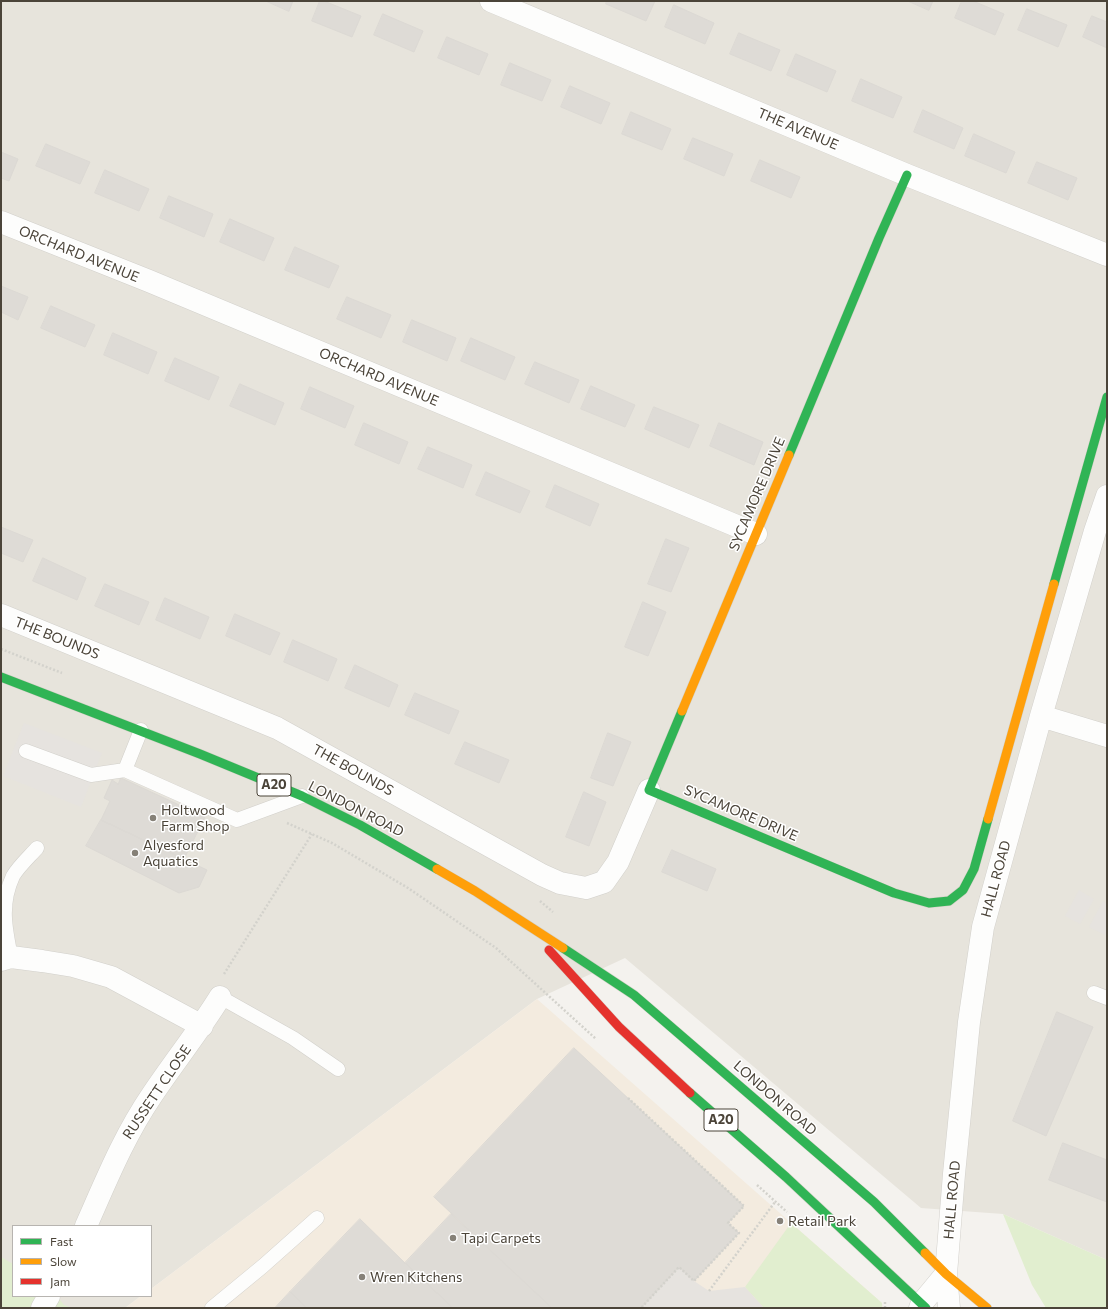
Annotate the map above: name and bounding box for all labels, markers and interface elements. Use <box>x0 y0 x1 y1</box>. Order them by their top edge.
street label: THE AVENUE <box>755 104 841 154</box>
street label: ORCHARD AVENUE <box>16 222 142 286</box>
street label: ORCHARD AVENUE <box>317 344 441 410</box>
street label: SYCAMORE DRIVE <box>725 434 789 554</box>
street label: THE BOUNDS <box>12 613 102 663</box>
street label: THE BOUNDS <box>309 741 397 799</box>
road number: A20 <box>257 774 291 796</box>
street label: LONDON ROAD <box>305 778 407 840</box>
street label: SYCAMORE DRIVE <box>681 781 801 845</box>
place label: Holtwood Farm Shop <box>161 802 229 834</box>
marker: Holtwood Farm Shop <box>148 813 158 823</box>
place label: Alyesford Aquatics <box>143 837 204 870</box>
street label: HALL ROAD <box>978 839 1014 919</box>
marker: Alyesford Aquatics <box>130 848 140 858</box>
street label: RUSSETT CLOSE <box>119 1042 195 1142</box>
street label: LONDON ROAD <box>730 1057 820 1139</box>
road number: A20 <box>704 1109 738 1131</box>
street label: HALL ROAD <box>940 1160 964 1240</box>
place label: Retail Park <box>788 1213 856 1229</box>
marker: Retail Park <box>775 1216 785 1226</box>
legend <box>12 1225 152 1297</box>
place label: Tapi Carpets <box>461 1230 541 1246</box>
marker: Tapi Carpets <box>448 1233 458 1243</box>
text: Fast <box>50 1234 73 1248</box>
text: Slow <box>50 1254 77 1268</box>
place label: Wren Kitchens <box>370 1269 462 1285</box>
marker: Wren Kitchens <box>357 1272 367 1282</box>
text: Jam <box>50 1274 70 1288</box>

